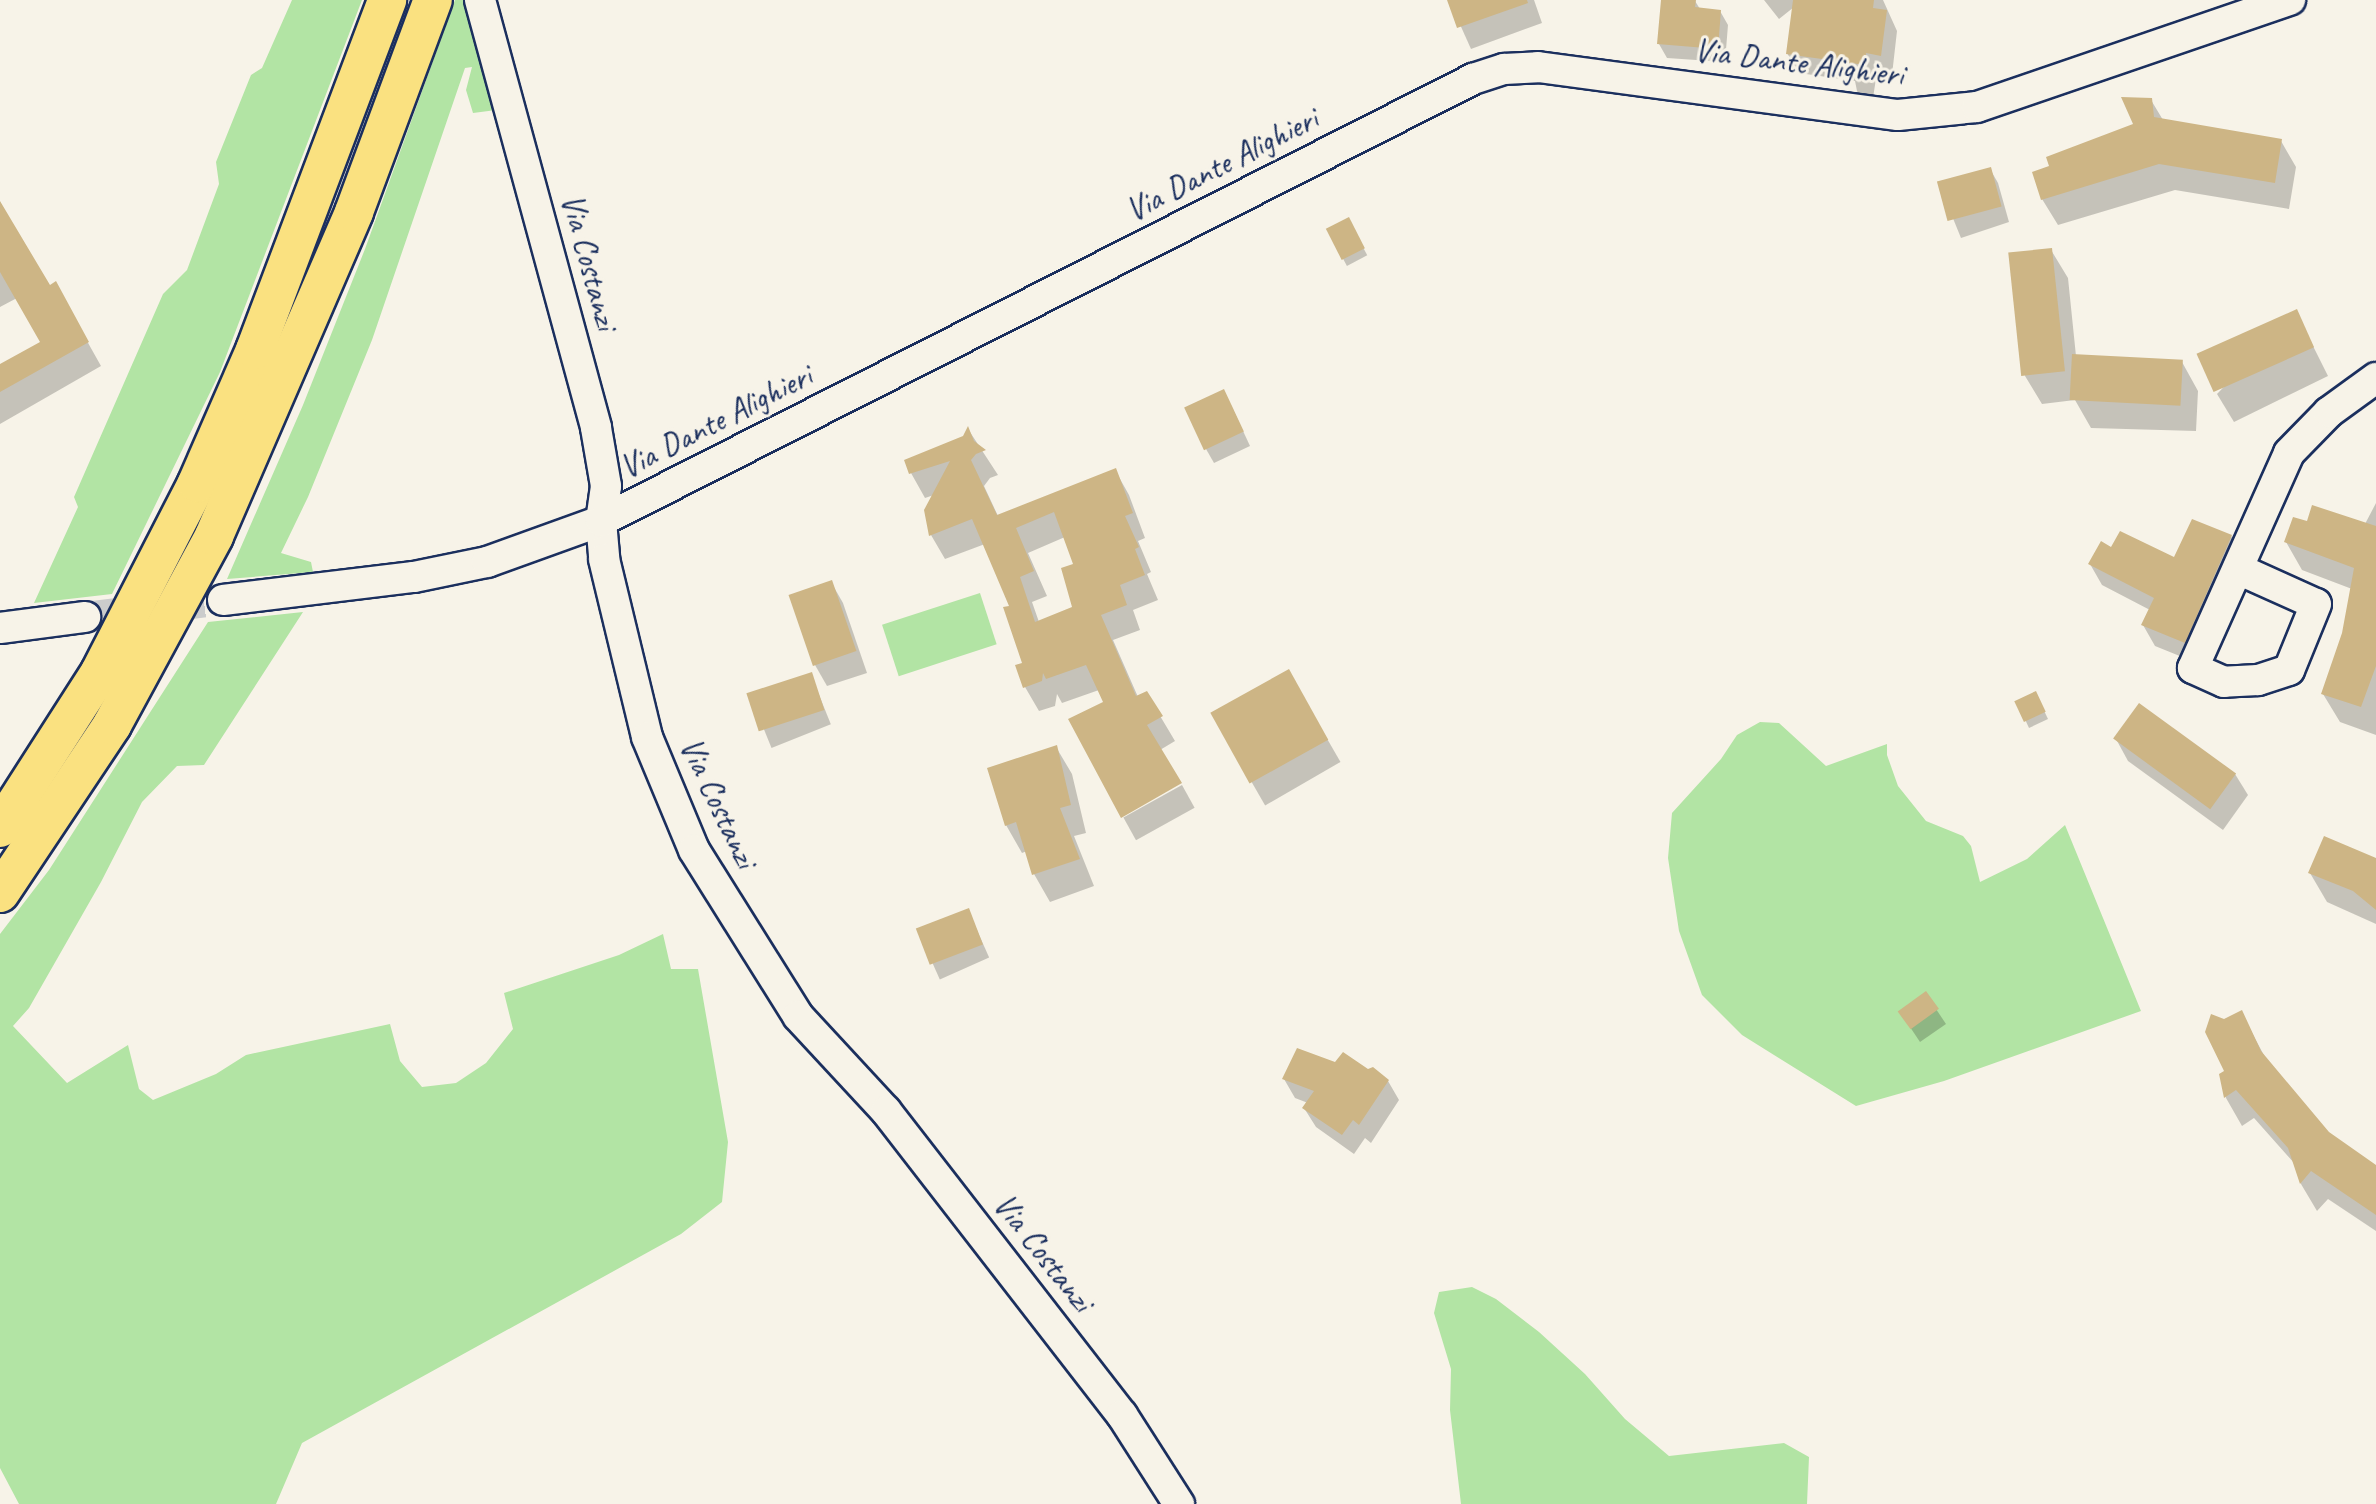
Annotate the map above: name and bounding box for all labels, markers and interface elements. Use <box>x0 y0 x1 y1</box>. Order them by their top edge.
street label: Via Dante Alighieri <box>1692 30 1906 96</box>
street label: Via Dante Alighieri <box>1119 99 1325 231</box>
street label: Via Costanzi <box>552 190 626 334</box>
street label: Via Dante Alighieri <box>613 356 819 488</box>
street label: Via Costanzi <box>671 732 765 874</box>
street label: Via Costanzi <box>985 1187 1101 1319</box>

